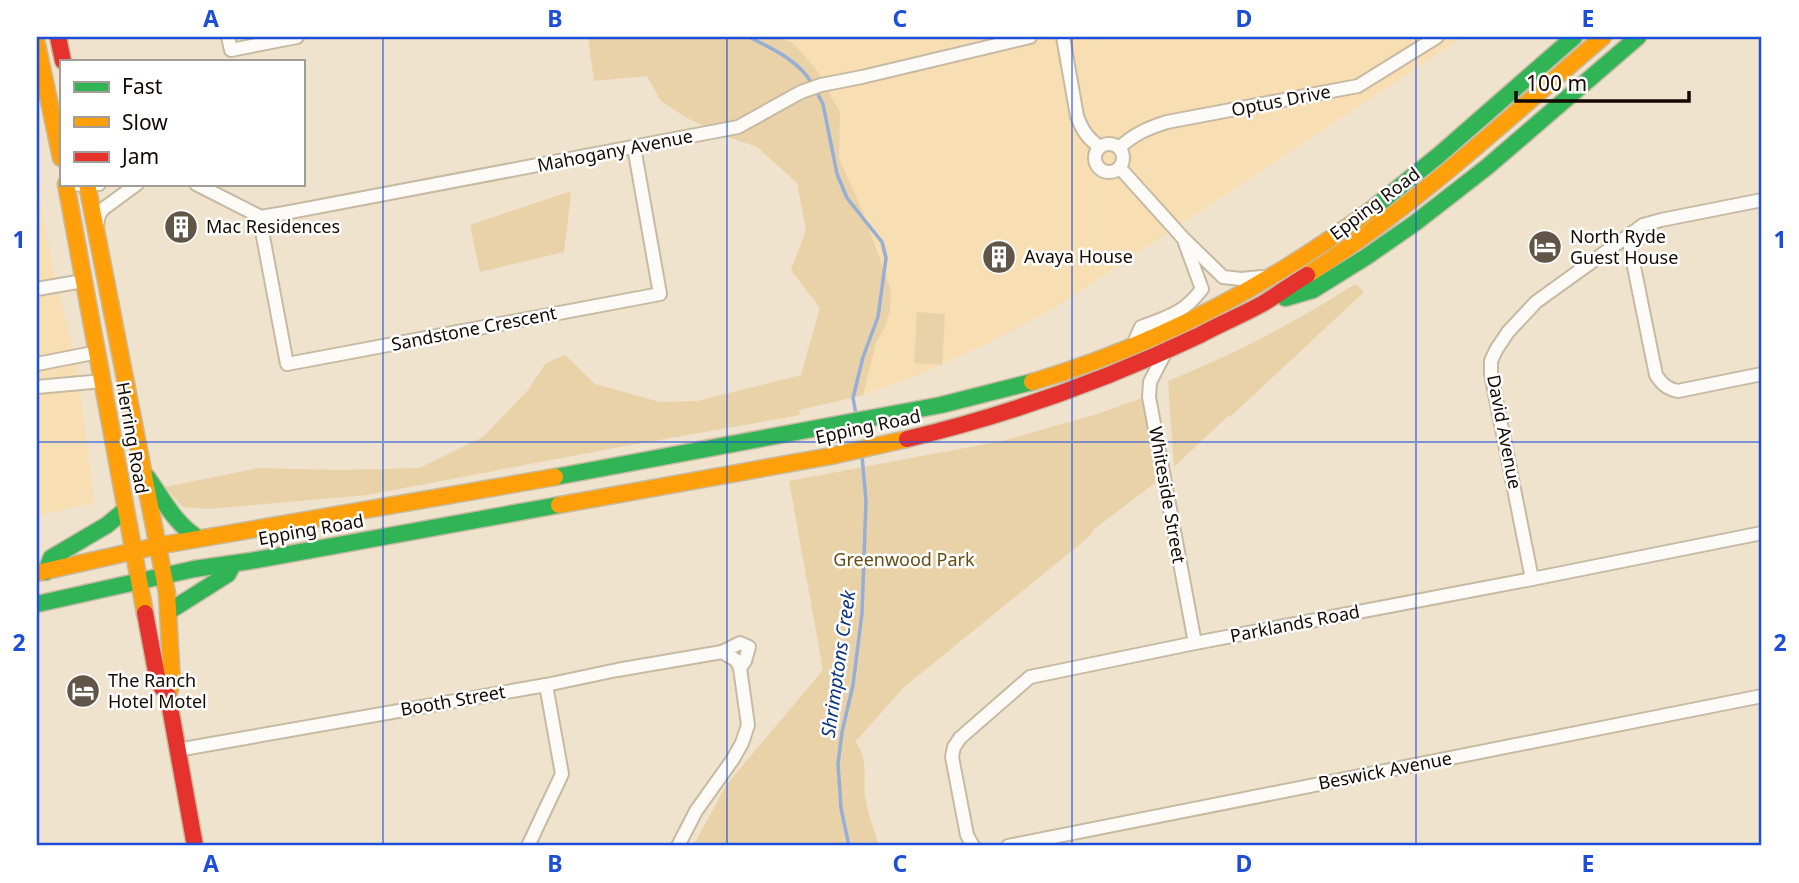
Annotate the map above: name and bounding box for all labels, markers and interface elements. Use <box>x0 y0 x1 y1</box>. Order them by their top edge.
text: A <box>203 2 219 34</box>
text: B <box>547 2 563 34</box>
text: C <box>893 2 908 34</box>
text: D <box>1236 2 1252 34</box>
text: E <box>1582 2 1594 34</box>
legend <box>60 60 304 186</box>
scale bar <box>1516 60 1689 104</box>
text: 100 m <box>1526 69 1587 97</box>
text: Fast <box>122 72 163 100</box>
street label: Optus Drive <box>1229 79 1332 121</box>
text: Slow <box>122 108 168 136</box>
street label: Mahogany Avenue <box>535 123 695 177</box>
text: Jam <box>120 142 159 170</box>
street label: Epping Road <box>1324 161 1424 245</box>
building icon: Mac Residences <box>162 208 200 246</box>
place label: Mac Residences <box>206 214 340 238</box>
text: 1 <box>12 223 26 255</box>
text: 1 <box>1773 223 1787 255</box>
place label: North Ryde Guest House <box>1570 224 1678 269</box>
hotel icon: North Ryde Guest House <box>1526 228 1564 266</box>
building icon: Avaya House <box>980 238 1018 276</box>
place label: Avaya House <box>1024 244 1133 268</box>
street label: Sandstone Crescent <box>389 300 559 356</box>
street label: David Avenue <box>1482 373 1528 491</box>
street label: Herring Road <box>111 380 155 496</box>
street label: Epping Road <box>813 403 923 449</box>
street label: Whiteside Street <box>1144 424 1192 566</box>
street label: Epping Road <box>256 508 366 550</box>
park label: Greenwood Park <box>833 547 975 571</box>
water label: Shrimptons Creek <box>815 588 861 739</box>
street label: Parklands Road <box>1228 599 1362 647</box>
text: 2 <box>12 626 26 658</box>
text: 2 <box>1773 626 1787 658</box>
place label: The Ranch Hotel Motel <box>108 668 207 713</box>
hotel icon: The Ranch Hotel Motel <box>64 672 102 710</box>
street label: Booth Street <box>399 679 508 721</box>
street label: Beswick Avenue <box>1316 745 1454 795</box>
text: A <box>203 847 219 879</box>
text: B <box>547 847 563 879</box>
text: C <box>893 847 908 879</box>
text: D <box>1236 847 1252 879</box>
text: E <box>1582 847 1594 879</box>

